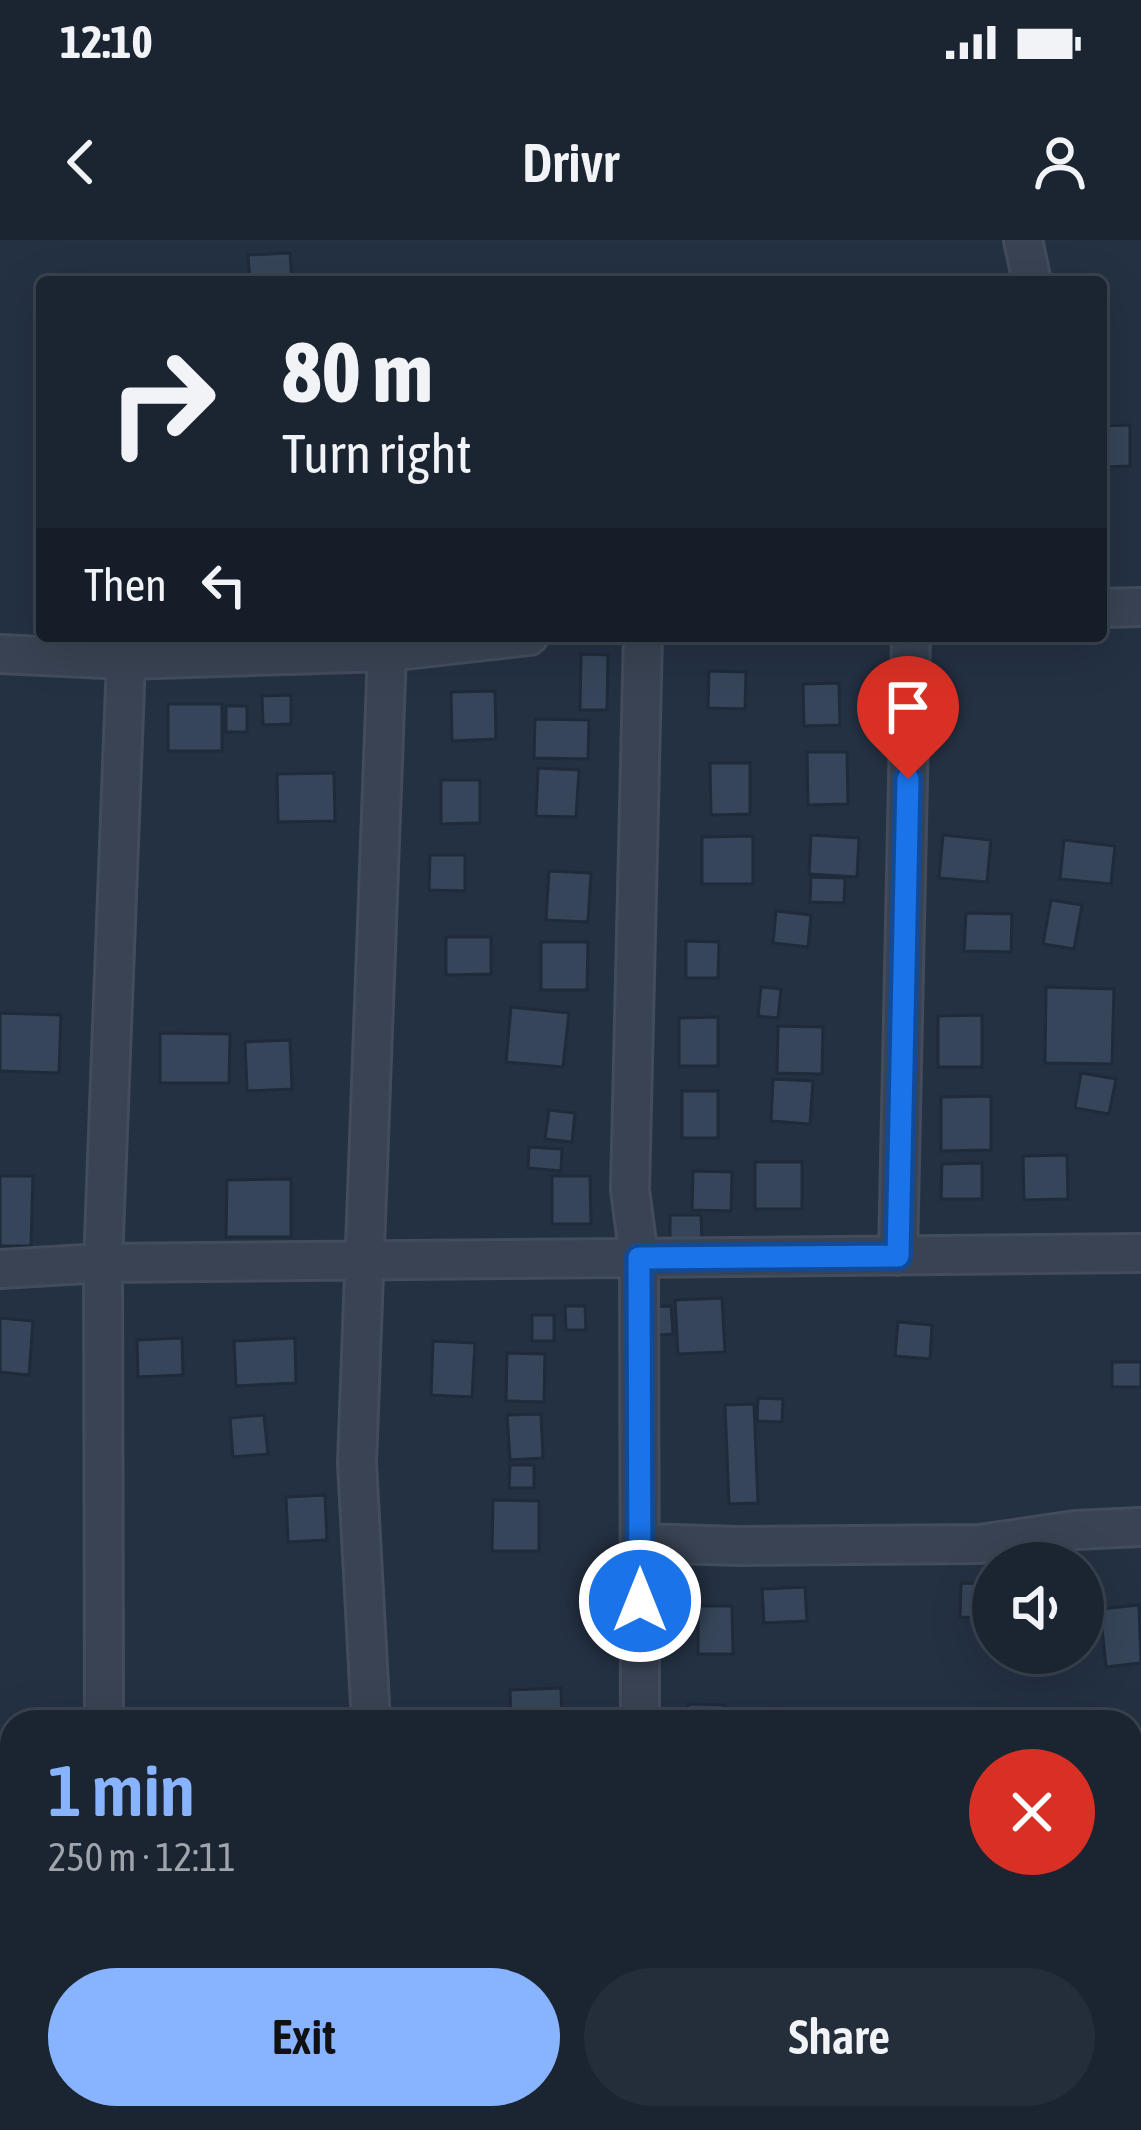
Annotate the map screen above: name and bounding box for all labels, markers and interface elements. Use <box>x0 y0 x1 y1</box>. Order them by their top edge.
text: 12:10 <box>60 16 153 68</box>
icon: back <box>48 129 114 195</box>
icon: person <box>1027 129 1093 195</box>
text: Drivr <box>522 132 619 193</box>
icon: right <box>84 324 240 480</box>
text: 80 m <box>282 324 433 420</box>
text: Turn right <box>282 423 472 484</box>
icon: left <box>191 552 257 618</box>
text: Then <box>84 559 167 611</box>
pin <box>857 656 959 779</box>
icon: arrive <box>875 674 941 740</box>
position arrow <box>577 1538 703 1664</box>
map controls <box>972 1542 1104 1674</box>
button: sound <box>972 1542 1104 1674</box>
text: 1 min <box>48 1749 195 1831</box>
button: close <box>969 1749 1095 1875</box>
text: 250 m · 12:11 <box>48 1835 236 1879</box>
button: Exit <box>48 1968 560 2106</box>
button: Share <box>584 1968 1095 2106</box>

